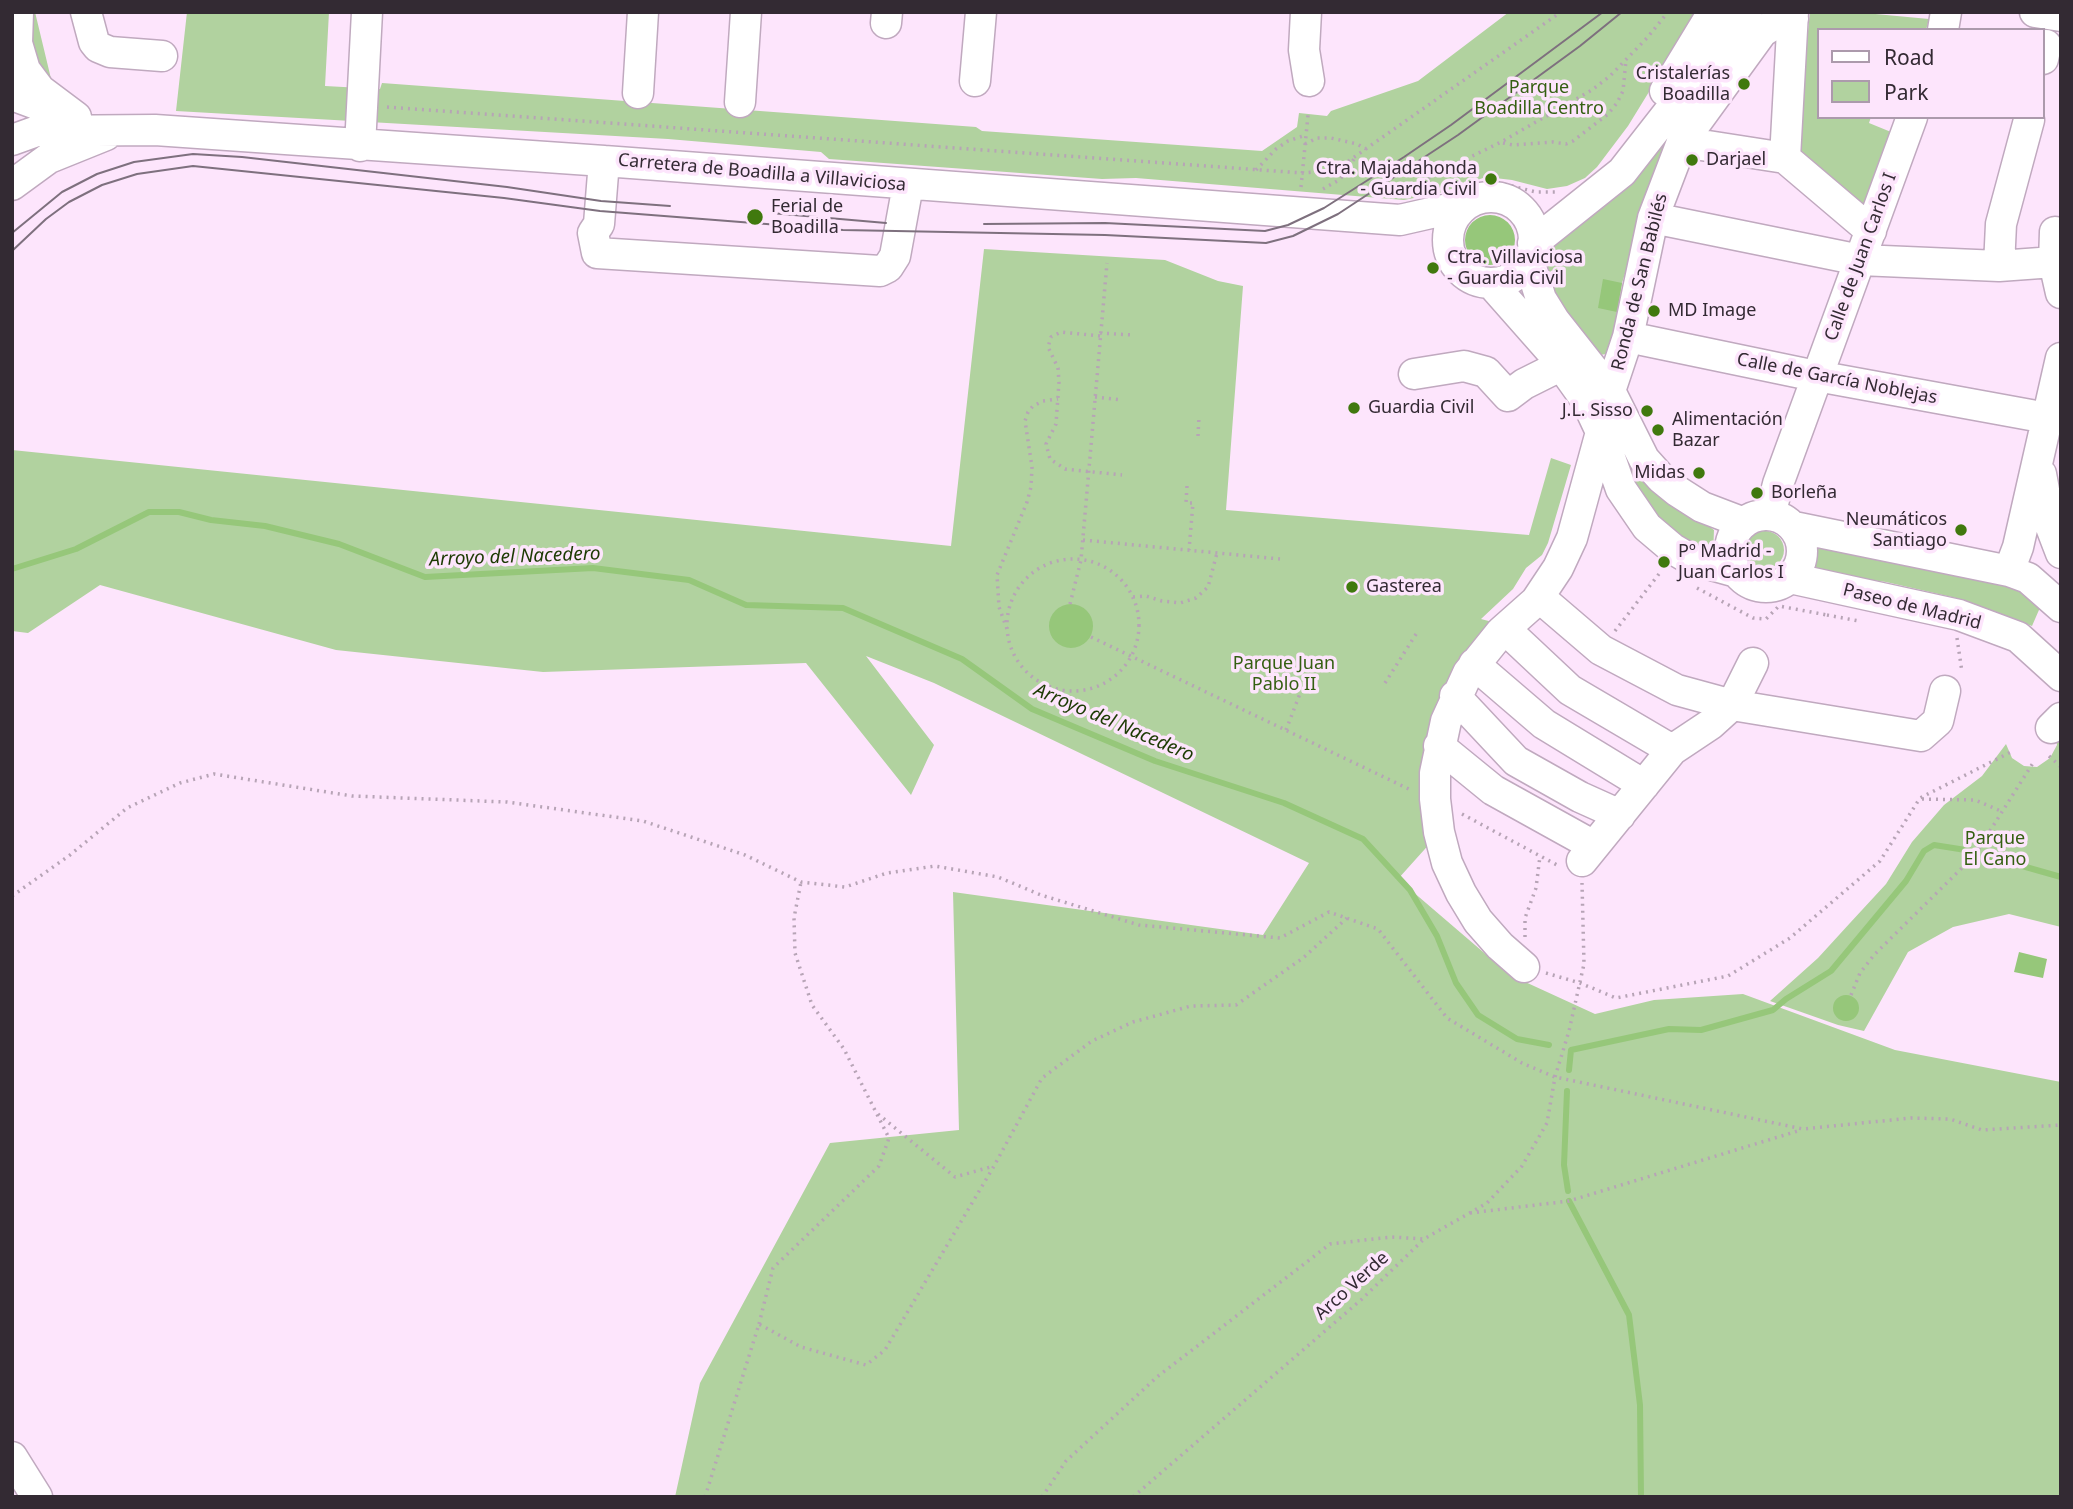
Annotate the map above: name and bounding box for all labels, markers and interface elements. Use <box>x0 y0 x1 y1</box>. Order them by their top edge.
legend <box>1818 28 2045 119</box>
text: Road <box>1884 43 1934 71</box>
place label: Cristalerías Boadilla <box>1636 63 1730 106</box>
marker: Cristalerías Boadilla <box>1736 76 1752 92</box>
park label: Parque Boadilla Centro <box>1474 77 1604 119</box>
text: Park <box>1884 78 1928 106</box>
place label: Darjael <box>1706 149 1766 171</box>
street label: Carretera de Boadilla a Villaviciosa <box>617 150 907 196</box>
marker: Darjael <box>1684 152 1700 168</box>
place label: Ctra. Majadahonda - Guardia Civil <box>1316 158 1477 200</box>
street label: Calle de Juan Carlos I <box>1821 170 1901 344</box>
marker: Ctra. Majadahonda - Guardia Civil <box>1483 171 1499 187</box>
street label: Ronda de San Babilés <box>1608 191 1672 373</box>
place label: Ferial de Boadilla <box>771 196 843 238</box>
marker: Ferial de Boadilla <box>745 207 765 227</box>
place label: Ctra. Villaviciosa - Guardia Civil <box>1447 247 1583 290</box>
marker: Ctra. Villaviciosa - Guardia Civil <box>1425 260 1441 276</box>
place label: MD Image <box>1668 300 1756 322</box>
marker: MD Image <box>1646 303 1662 319</box>
street label: Calle de García Noblejas <box>1735 349 1939 409</box>
place label: Guardia Civil <box>1368 397 1474 419</box>
marker: Guardia Civil <box>1346 400 1362 416</box>
place label: J.L. Sisso <box>1562 400 1633 422</box>
marker: J.L. Sisso <box>1639 403 1655 419</box>
place label: Alimentación Bazar <box>1672 409 1783 452</box>
marker: Alimentación Bazar <box>1650 422 1666 438</box>
place label: Midas <box>1634 462 1685 484</box>
marker: Midas <box>1691 465 1707 481</box>
place label: Borleña <box>1771 482 1837 504</box>
marker: Borleña <box>1749 485 1765 501</box>
place label: Neumáticos Santiago <box>1846 509 1947 552</box>
marker: Neumáticos Santiago <box>1953 522 1969 538</box>
place label: Pº Madrid - Juan Carlos I <box>1678 541 1784 584</box>
water label: Arroyo del Nacedero <box>429 543 601 571</box>
marker: Pº Madrid - Juan Carlos I <box>1656 554 1672 570</box>
place label: Gasterea <box>1366 576 1442 598</box>
marker: Gasterea <box>1344 579 1360 595</box>
street label: Paseo de Madrid <box>1841 579 1983 635</box>
park label: Parque Juan Pablo II <box>1233 653 1335 696</box>
water label: Arroyo del Nacedero <box>1031 679 1197 767</box>
park label: Parque El Cano <box>1964 828 2026 870</box>
street label: Arco Verde <box>1311 1247 1393 1325</box>

